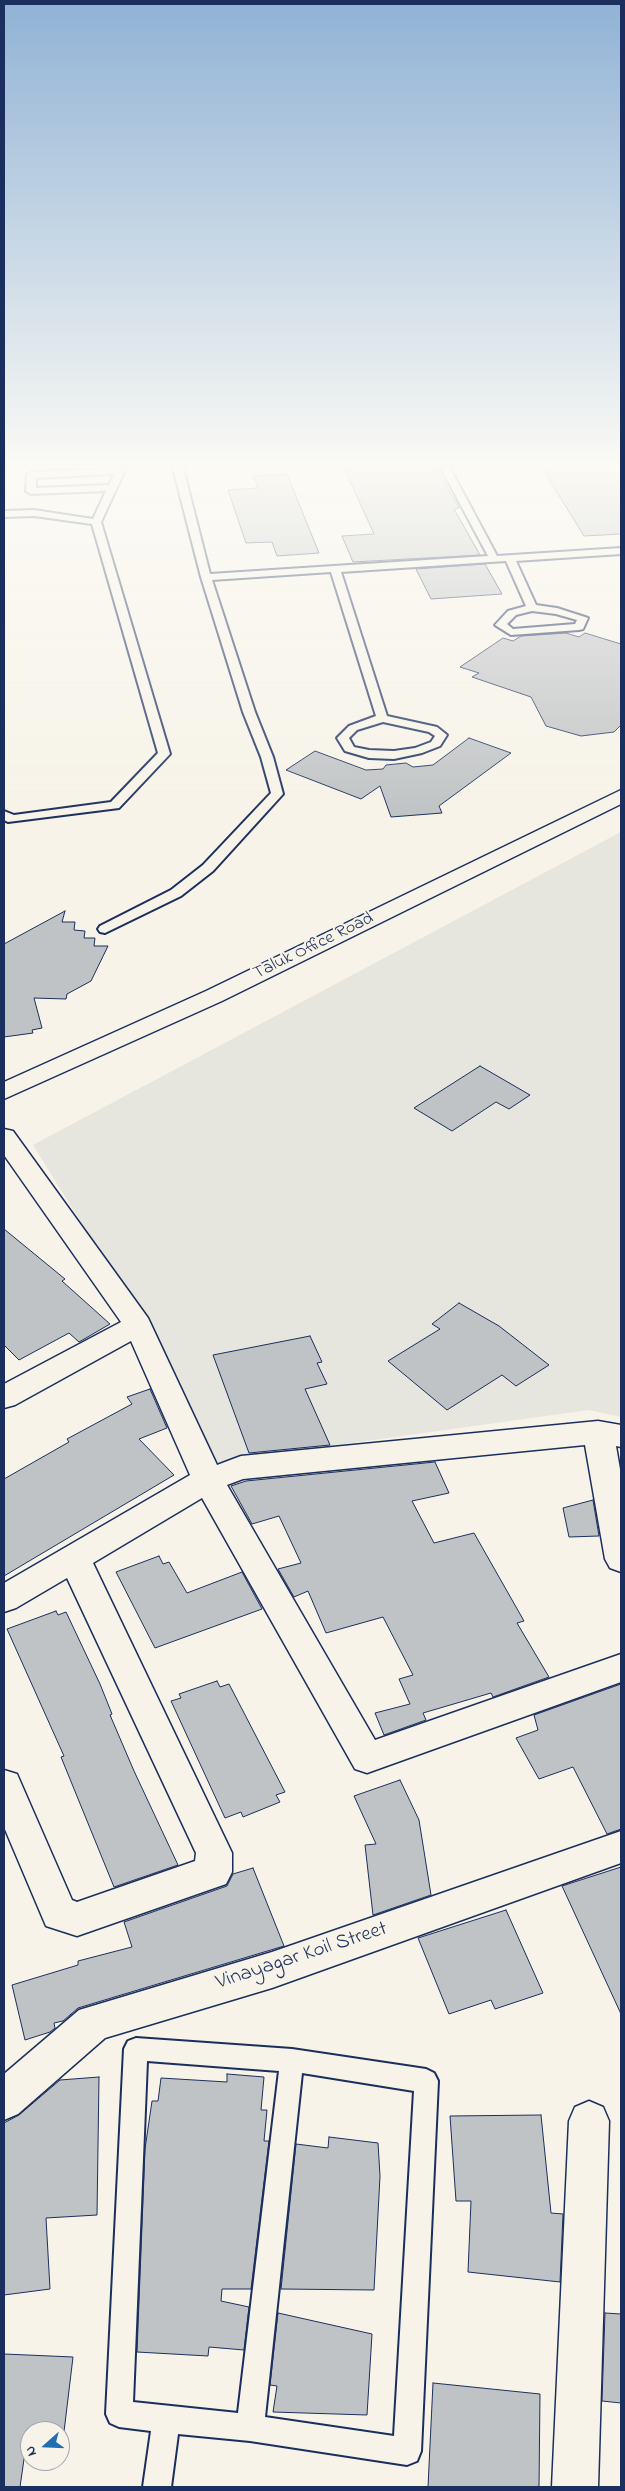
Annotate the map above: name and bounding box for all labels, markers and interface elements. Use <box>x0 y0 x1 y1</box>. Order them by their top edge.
street label: Taluk Office Road <box>250 909 378 985</box>
street label: Vinayagar Koil Street <box>213 1917 391 1997</box>
north arrow <box>20 2421 70 2471</box>
text: N <box>20 2443 43 2459</box>

